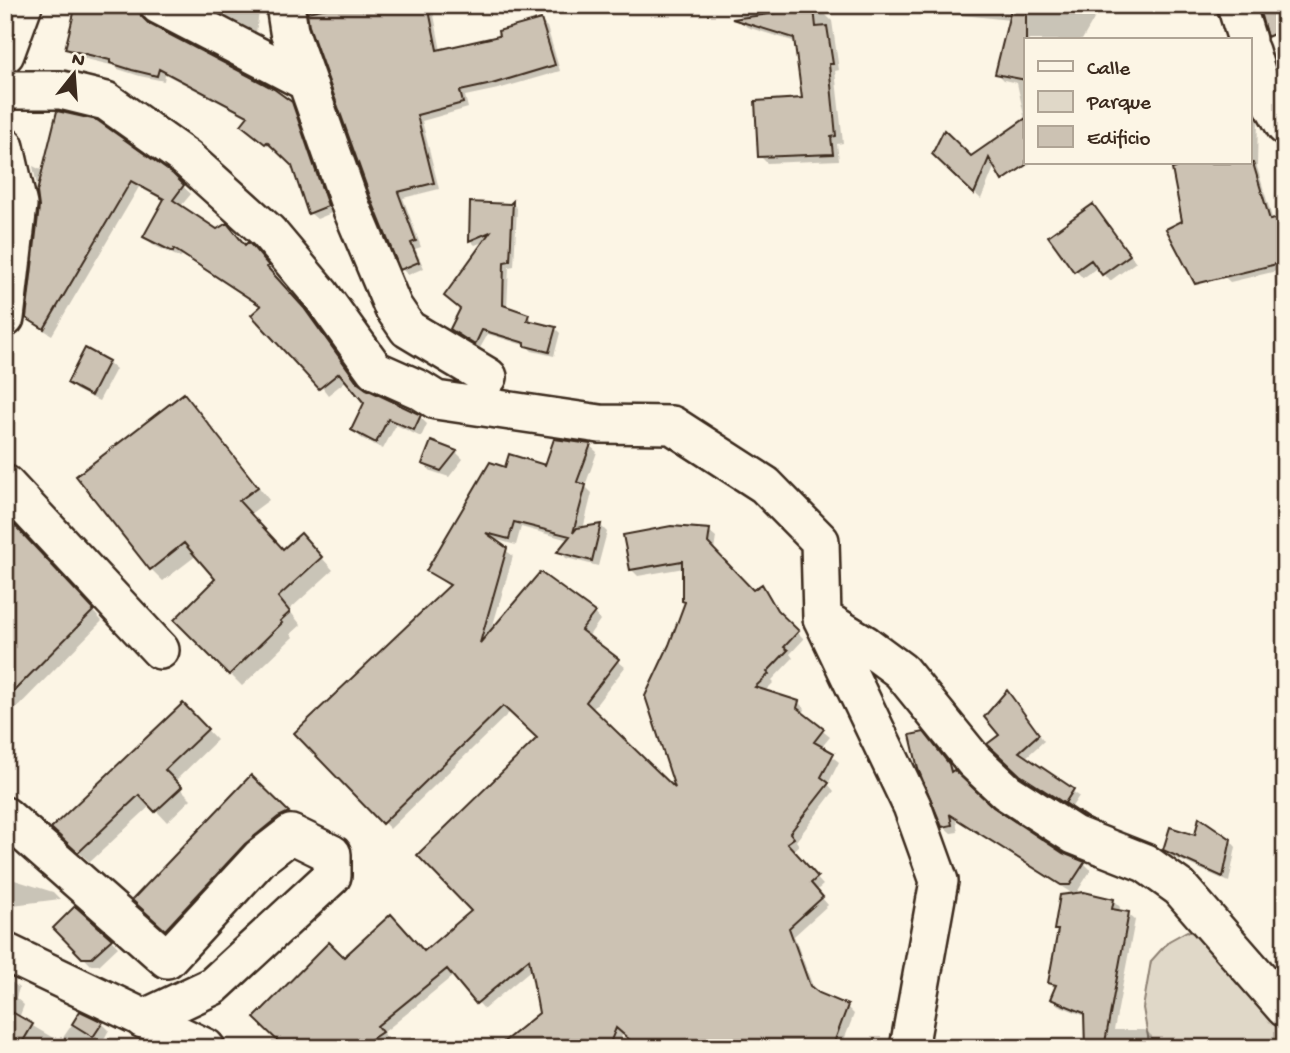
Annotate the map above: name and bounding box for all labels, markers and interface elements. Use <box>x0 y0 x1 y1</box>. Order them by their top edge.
north arrow <box>38 38 108 108</box>
legend <box>1024 38 1252 164</box>
text: N <box>69 48 87 74</box>
text: Calle <box>1087 58 1131 83</box>
text: Parque <box>1086 92 1152 117</box>
text: Edificio <box>1087 128 1151 153</box>

